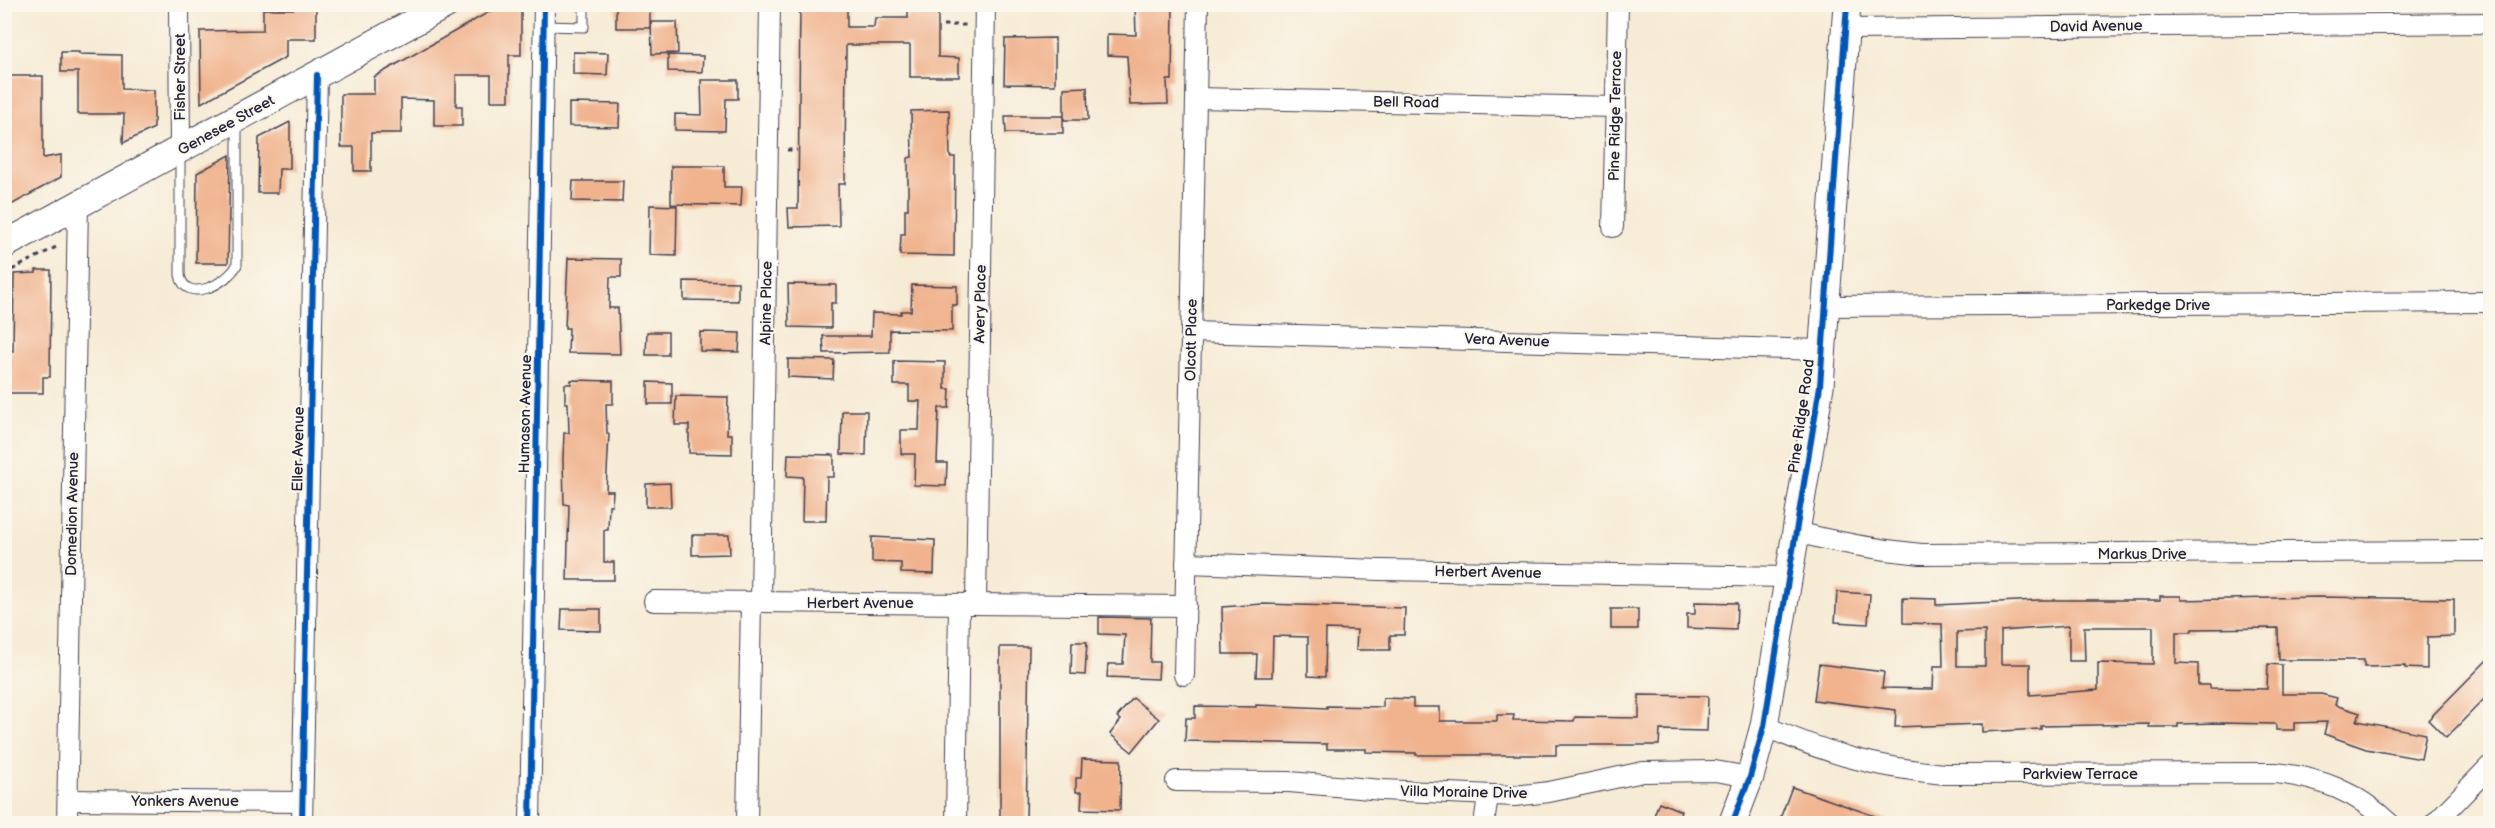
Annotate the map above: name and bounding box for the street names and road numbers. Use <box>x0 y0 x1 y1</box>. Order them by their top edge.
street label: David Avenue <box>2049 16 2143 37</box>
street label: Fisher Street <box>171 33 190 121</box>
street label: Pine Ridge Terrace <box>1605 50 1626 181</box>
street label: Genesee Street <box>175 91 278 160</box>
street label: Bell Road <box>1373 92 1439 113</box>
street label: Alpine Place <box>756 261 777 345</box>
street label: Avery Place <box>970 264 991 344</box>
street label: Parkedge Drive <box>2106 296 2210 315</box>
street label: Olcott Place <box>1181 299 1202 381</box>
street label: Vera Avenue <box>1464 330 1550 351</box>
street label: Humason Avenue <box>515 354 536 474</box>
street label: Pine Ridge Road <box>1784 358 1819 474</box>
street label: Eller Avenue <box>288 406 309 492</box>
street label: Domedion Avenue <box>62 452 83 576</box>
street label: Markus Drive <box>2097 545 2187 564</box>
street label: Herbert Avenue <box>1434 562 1542 583</box>
street label: Herbert Avenue <box>806 594 914 613</box>
street label: Parkview Terrace <box>2022 765 2138 784</box>
street label: Villa Moraine Drive <box>1400 782 1528 803</box>
street label: Yonkers Avenue <box>130 792 239 811</box>

